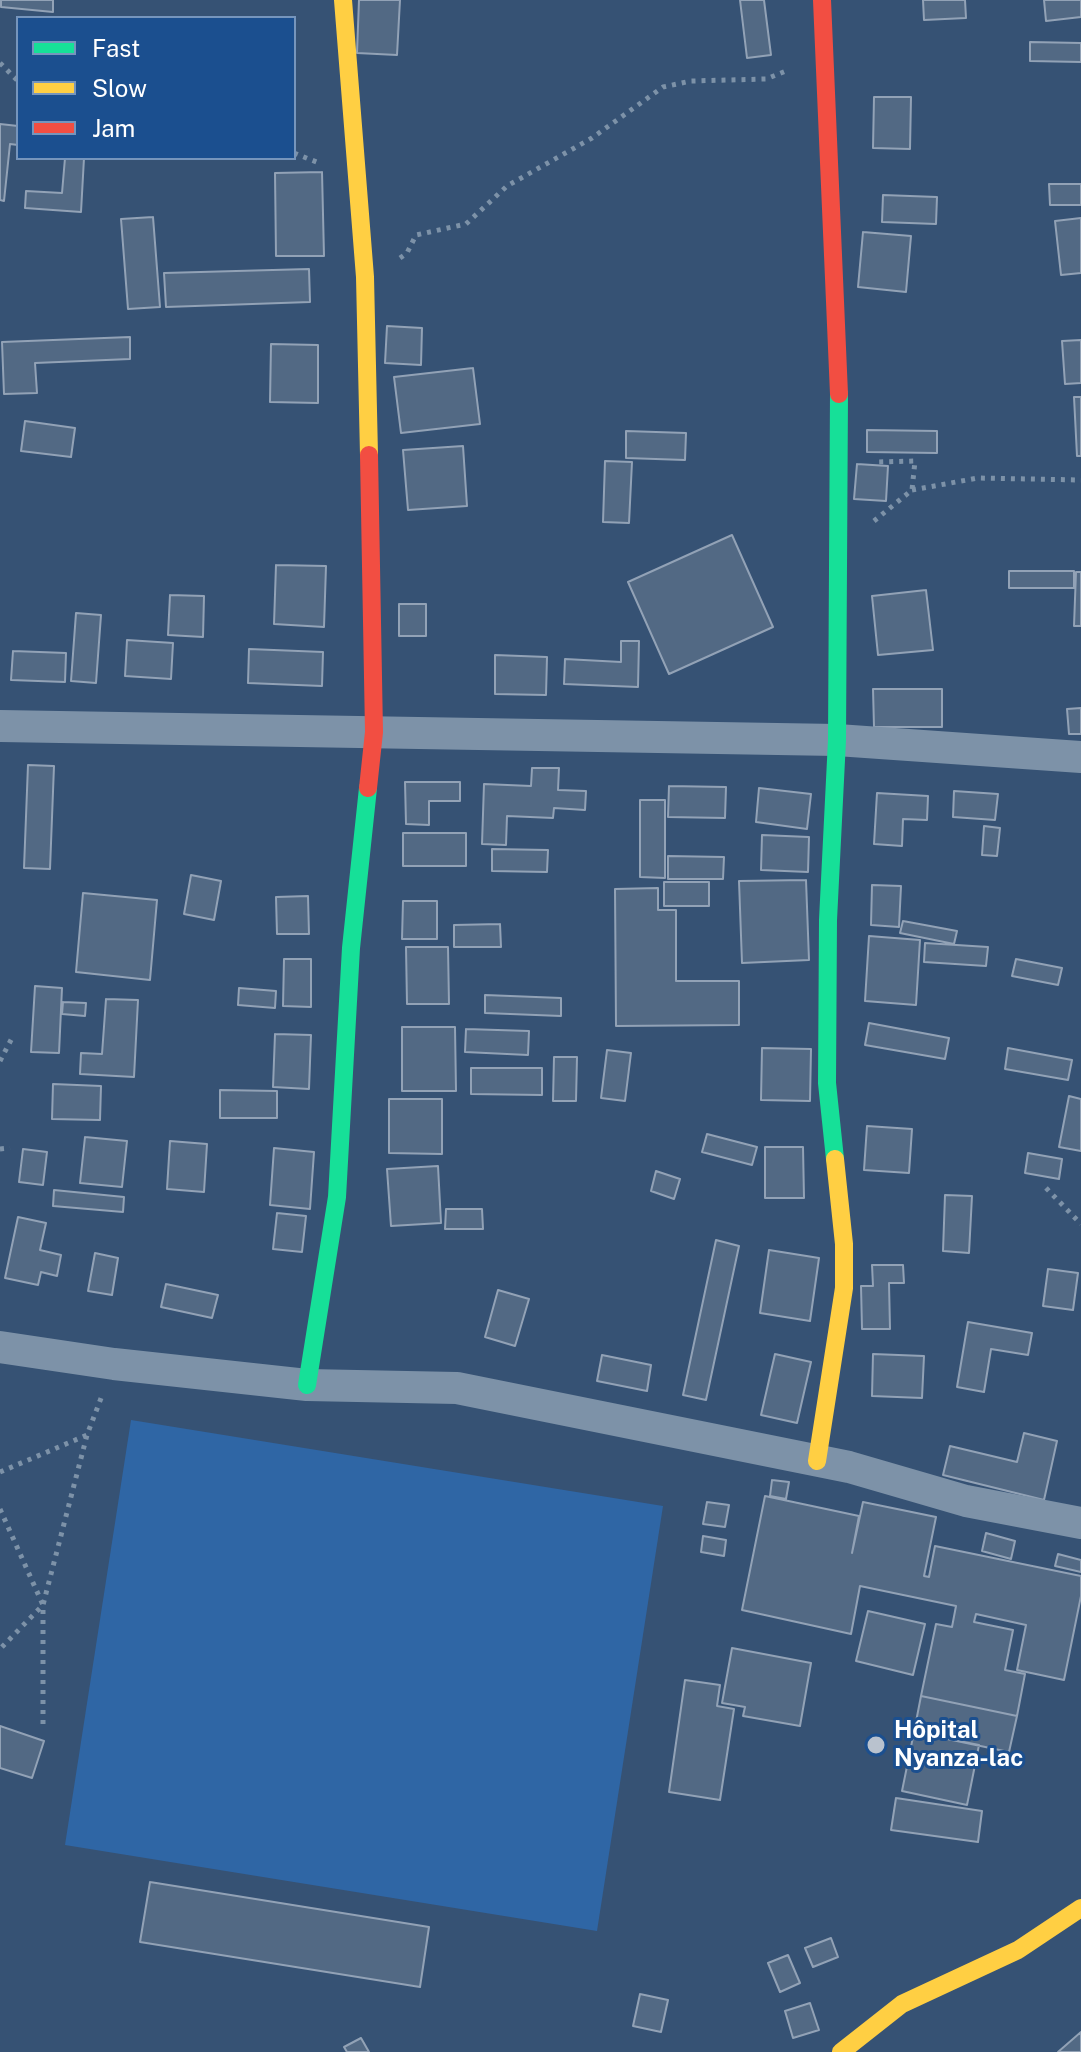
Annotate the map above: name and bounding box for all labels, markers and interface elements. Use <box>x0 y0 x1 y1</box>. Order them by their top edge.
legend <box>16 16 296 160</box>
text: Fast <box>92 34 140 62</box>
text: Slow <box>92 74 147 102</box>
text: Jam <box>92 114 135 142</box>
place label: Hôpital Nyanza-lac <box>894 1717 1023 1773</box>
marker: Hôpital Nyanza-lac <box>865 1734 887 1756</box>

